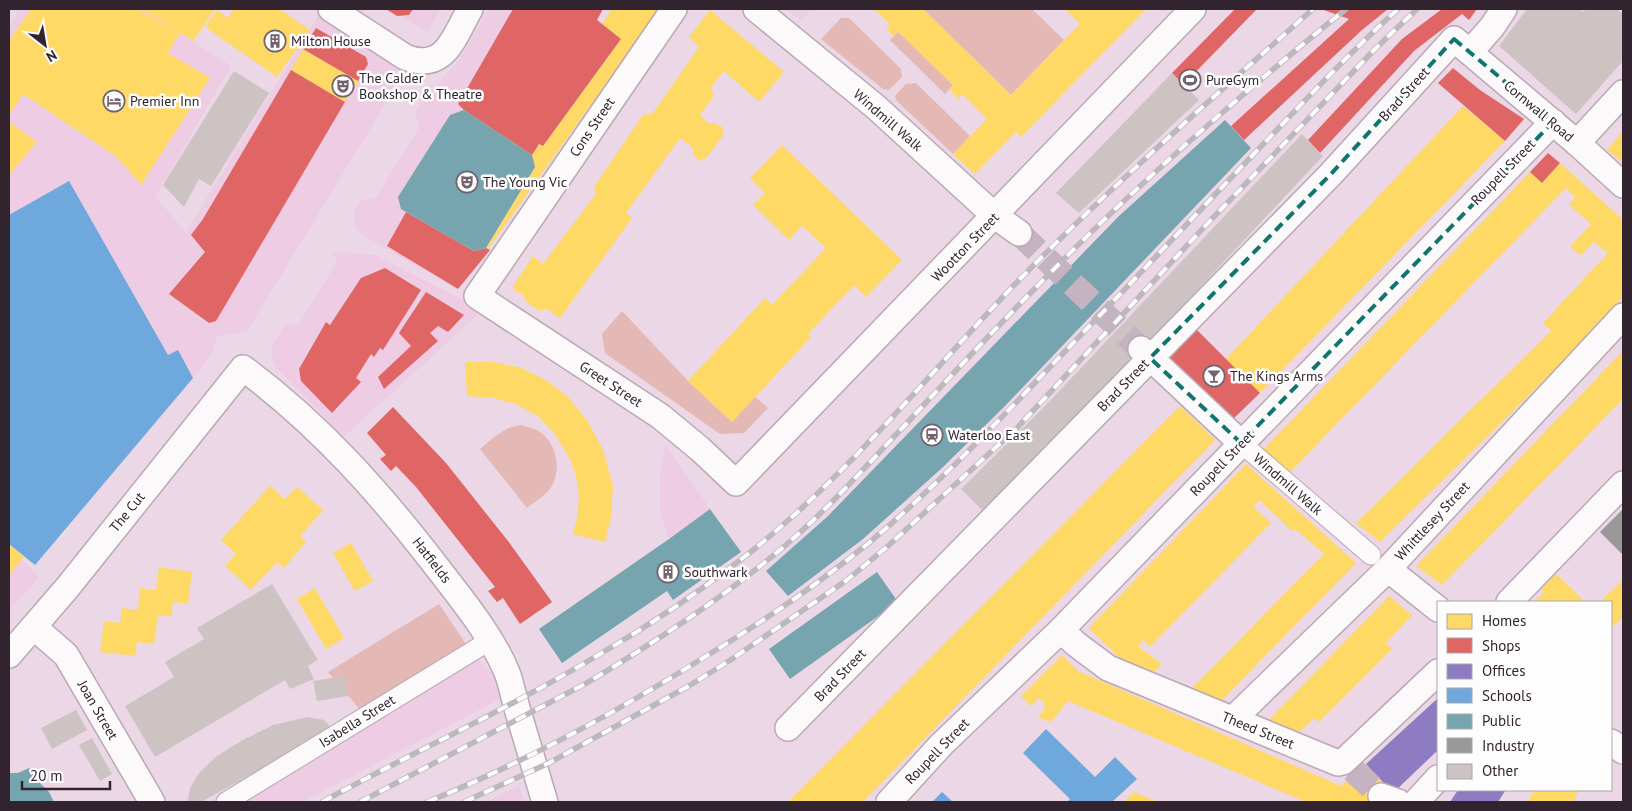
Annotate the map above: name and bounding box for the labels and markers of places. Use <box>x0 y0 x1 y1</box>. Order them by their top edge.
building icon: Milton House <box>263 29 287 53</box>
place label: Milton House <box>291 32 371 50</box>
sports icon: PureGym <box>1178 68 1202 92</box>
place label: The Calder Bookshop & Theatre <box>359 69 482 103</box>
place label: PureGym <box>1206 71 1259 89</box>
theatre icon: The Calder Bookshop & Theatre <box>331 74 355 98</box>
hotel icon: Premier Inn <box>102 89 126 113</box>
place label: Premier Inn <box>130 92 199 110</box>
theatre icon: The Young Vic <box>455 170 479 194</box>
place label: The Young Vic <box>483 173 567 191</box>
bar icon: The Kings Arms <box>1202 364 1226 388</box>
place label: The Kings Arms <box>1230 367 1323 385</box>
station icon: Waterloo East <box>920 423 944 447</box>
place label: Waterloo East <box>948 426 1031 444</box>
building icon: Southwark <box>656 560 680 584</box>
place label: Southwark <box>684 563 748 581</box>

